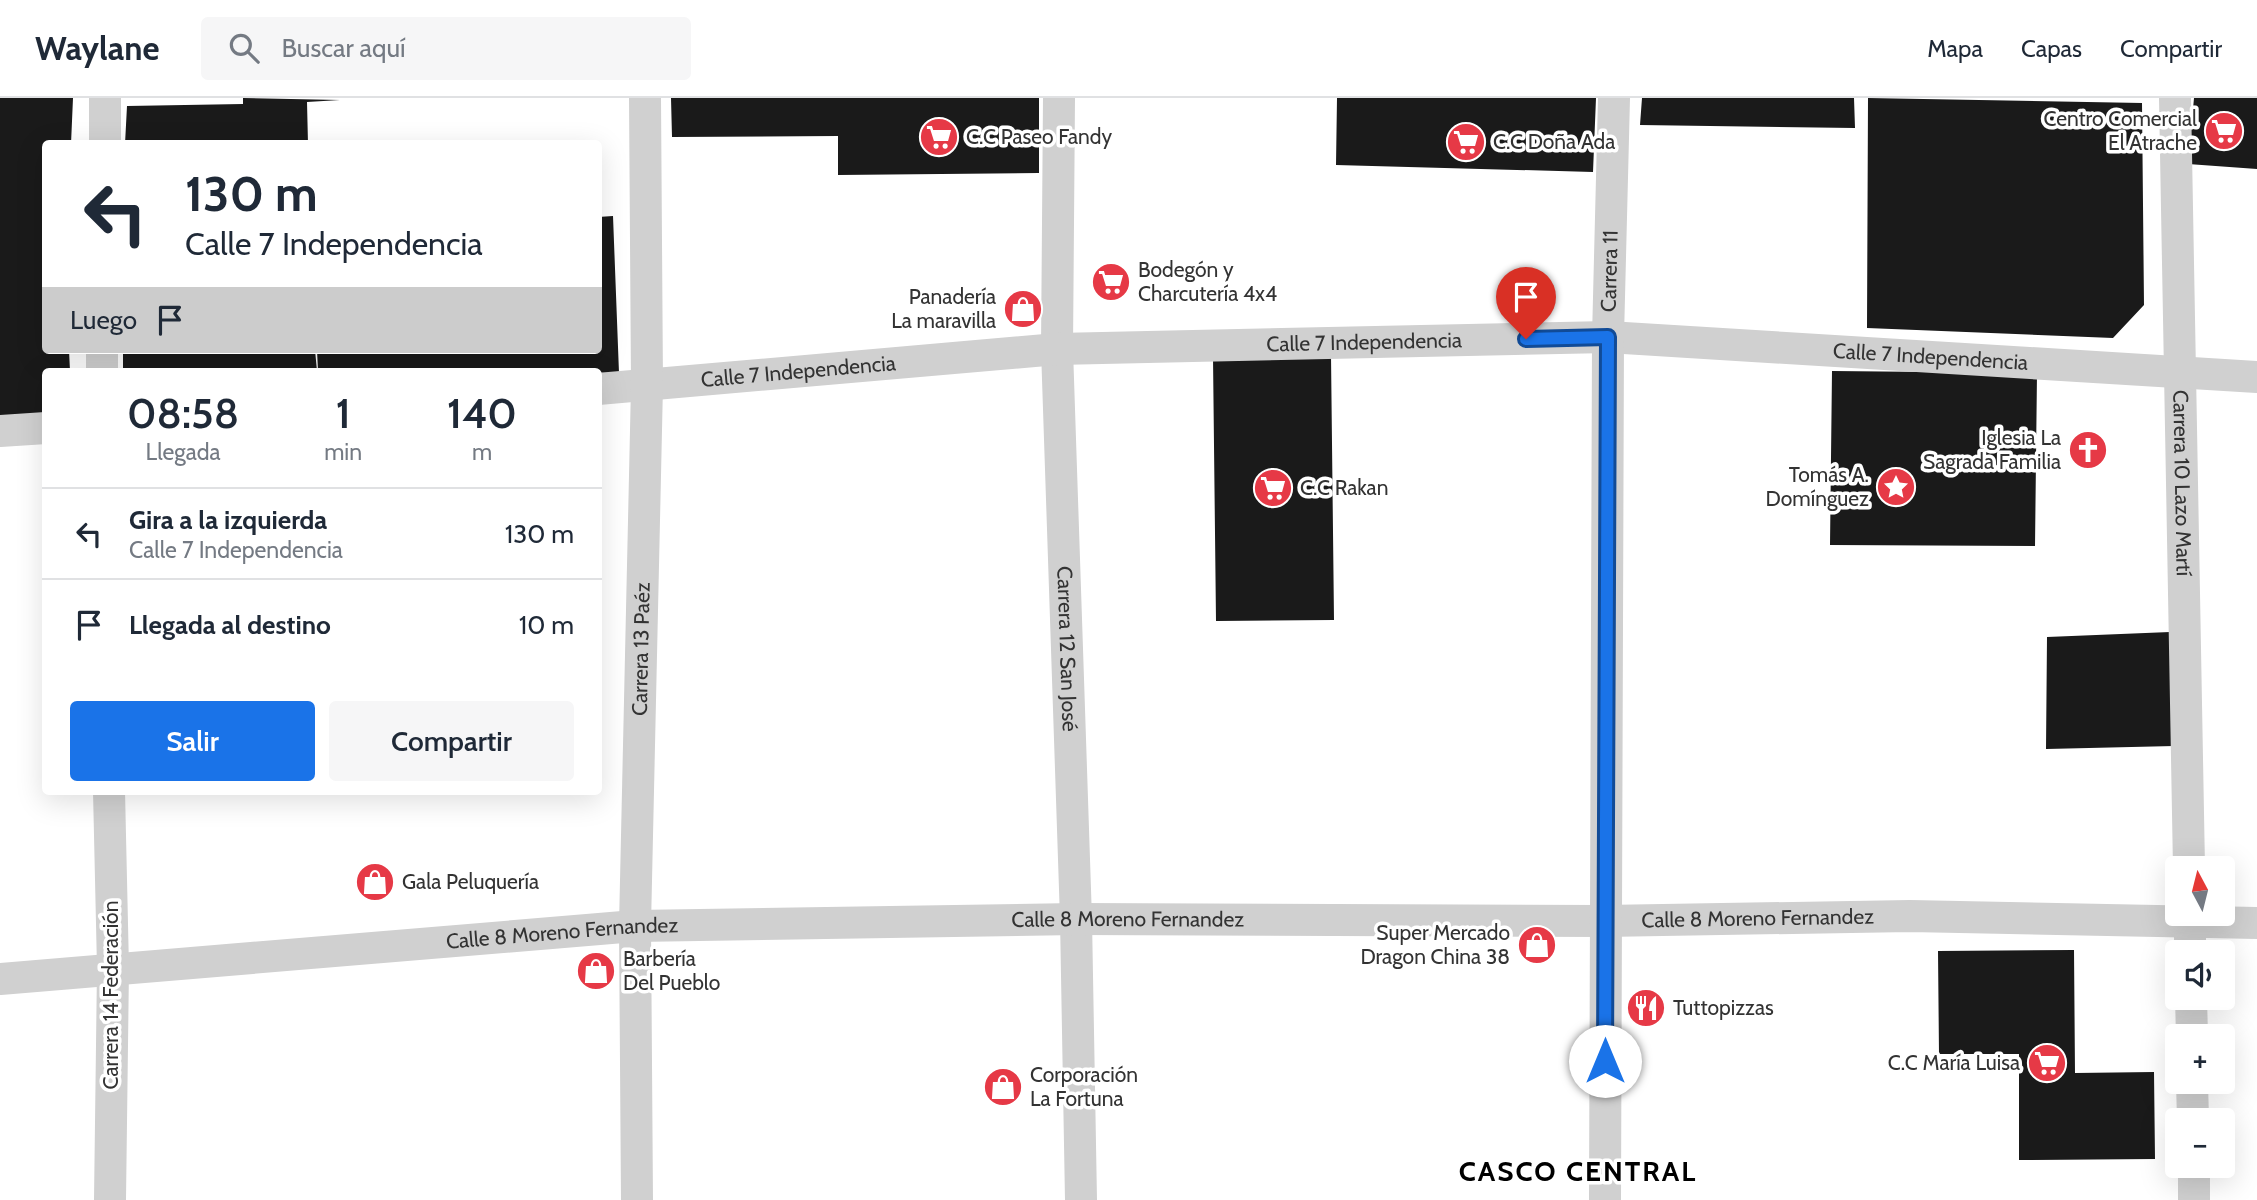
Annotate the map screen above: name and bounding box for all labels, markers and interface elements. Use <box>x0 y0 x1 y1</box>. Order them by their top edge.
search box <box>201 17 691 80</box>
text: Waylane <box>35 28 159 68</box>
icon: search <box>225 29 263 67</box>
text: Buscar aquí <box>281 32 406 64</box>
text: Mapa <box>1927 34 1983 63</box>
text: Capas <box>2021 34 2082 63</box>
text: Compartir <box>2120 34 2222 63</box>
place label: Centro Comercial El Atrache <box>2044 106 2197 155</box>
supermarket icon: Centro Comercial El Atrache <box>2203 110 2245 152</box>
supermarket icon: C.C Paseo Fandy <box>918 116 960 158</box>
supermarket icon: C.C Doña Ada <box>1445 121 1487 163</box>
place label: C.C Paseo Fandy <box>966 124 1112 149</box>
place label: C.C Doña Ada <box>1493 129 1615 154</box>
text: 130 m <box>185 164 318 223</box>
icon: left <box>70 168 161 259</box>
text: Calle 7 Independencia <box>185 224 483 263</box>
street label: Carrera 11 <box>1596 230 1623 312</box>
place label: Bodegón y Charcutería 4x4 <box>1138 257 1277 306</box>
supermarket icon: Bodegón y Charcutería 4x4 <box>1090 261 1132 303</box>
pin <box>1496 267 1556 339</box>
icon: arrive <box>1507 278 1545 316</box>
place label: Panadería La maravilla <box>891 284 996 333</box>
shop icon: Panadería La maravilla <box>1002 288 1044 330</box>
icon: arrive <box>151 301 189 339</box>
text: Luego <box>70 304 137 336</box>
street label: Calle 7 Independencia <box>1266 327 1462 356</box>
street label: Calle 7 Independencia <box>1832 338 2029 375</box>
street label: Calle 7 Independencia <box>700 350 897 392</box>
text: 08:58 <box>127 387 239 439</box>
text: 1 <box>336 387 351 439</box>
text: 140 <box>447 387 517 439</box>
street label: Carrera 10 Lazo Martí <box>2168 390 2197 577</box>
place label: Iglesia La Sagrada Familia <box>1923 425 2061 474</box>
church icon: Iglesia La Sagrada Familia <box>2067 429 2109 471</box>
text: Llegada <box>146 438 221 466</box>
text: min <box>324 438 362 466</box>
text: m <box>472 438 492 466</box>
place label: Tomás A. Domínguez <box>1766 462 1869 511</box>
place icon: Tomás A. Domínguez <box>1875 466 1917 508</box>
supermarket icon: C.C Rakan <box>1252 467 1294 509</box>
place label: C.C Rakan <box>1300 475 1388 500</box>
text: Gira a la izquierda <box>129 504 327 536</box>
icon: left <box>70 515 108 553</box>
text: 130 m <box>505 518 574 550</box>
text: Calle 7 Independencia <box>129 536 343 564</box>
street label: Carrera 12 San José <box>1052 566 1083 732</box>
street label: Carrera 13 Paéz <box>627 582 655 716</box>
icon: arrive <box>70 606 108 644</box>
text: Llegada al destino <box>129 609 331 641</box>
text: 10 m <box>519 609 574 641</box>
button: Salir <box>70 701 315 781</box>
button: Compartir <box>329 701 574 781</box>
north arrow <box>2165 856 2235 926</box>
map controls <box>2165 856 2235 1178</box>
shop icon: Gala Peluquería <box>354 861 396 903</box>
place label: Gala Peluquería <box>402 869 539 894</box>
street label: Carrera 14 Federación <box>98 901 123 1089</box>
street label: Calle 8 Moreno Fernandez <box>1641 904 1874 932</box>
street label: Calle 8 Moreno Fernandez <box>1011 906 1244 932</box>
street label: Calle 8 Moreno Fernandez <box>445 912 678 954</box>
place label: Super Mercado Dragon China 38 <box>1360 920 1510 969</box>
shop icon: Super Mercado Dragon China 38 <box>1516 924 1558 966</box>
button: sound <box>2165 940 2235 1010</box>
place label: Barbería Del Pueblo <box>623 946 720 995</box>
shop icon: Barbería Del Pueblo <box>575 950 617 992</box>
restaurant icon: Tuttopizzas <box>1625 987 1667 1029</box>
place label: Tuttopizzas <box>1673 995 1774 1020</box>
position arrow <box>1568 1024 1642 1098</box>
button: + <box>2165 1024 2235 1094</box>
supermarket icon: C.C María Luisa <box>2026 1042 2068 1084</box>
place label: C.C María Luisa <box>1888 1050 2020 1075</box>
place label: Corporación La Fortuna <box>1030 1062 1138 1111</box>
shop icon: Corporación La Fortuna <box>982 1066 1024 1108</box>
button: − <box>2165 1108 2235 1178</box>
district label: CASCO CENTRAL <box>1459 1154 1697 1188</box>

